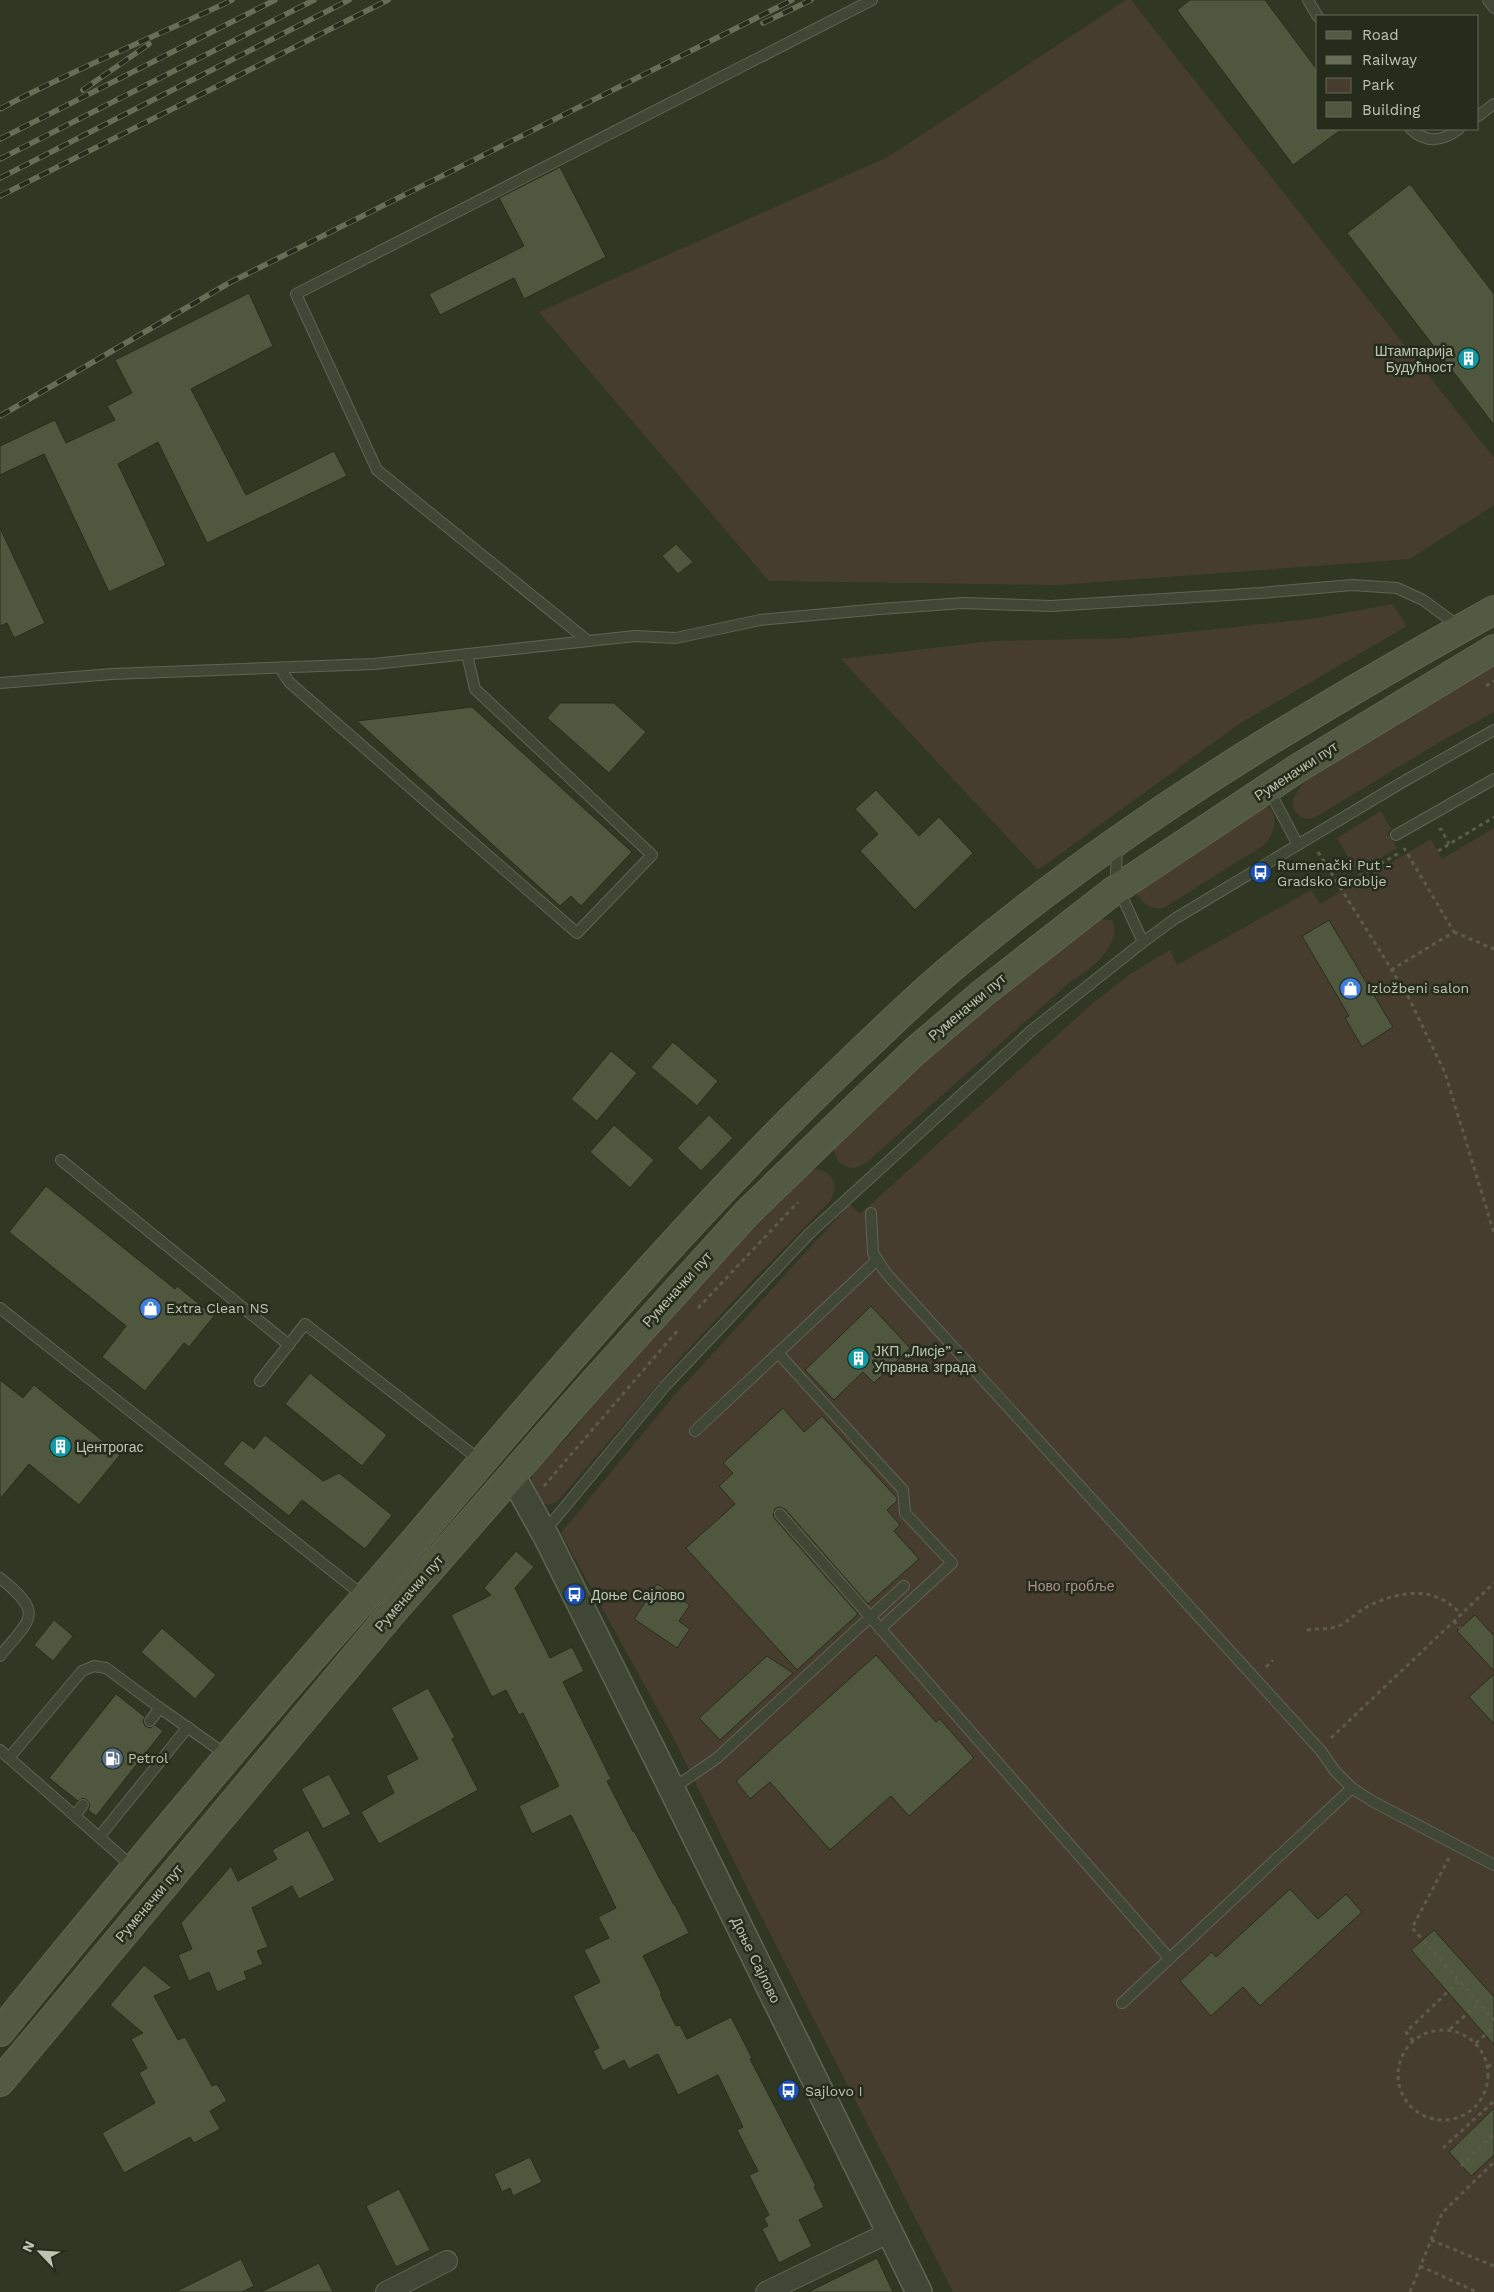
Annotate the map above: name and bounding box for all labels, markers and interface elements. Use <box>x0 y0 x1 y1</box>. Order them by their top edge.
legend <box>1316 15 1479 130</box>
text: Road <box>1362 26 1399 44</box>
text: Railway <box>1362 51 1417 69</box>
text: Park <box>1362 76 1395 94</box>
text: Building <box>1362 101 1420 119</box>
place label: Штампарија Будућност <box>1375 343 1454 375</box>
building icon: Штампарија Будућност <box>1457 347 1481 371</box>
street label: Руменачки пут <box>1251 738 1341 804</box>
place label: Rumenački Put - Gradsko Groblje <box>1277 857 1392 889</box>
bus stop icon: Rumenački Put - Gradsko Groblje <box>1249 861 1273 885</box>
street label: Руменачки пут <box>925 970 1009 1044</box>
shop icon: Izložbeni salon <box>1339 976 1363 1000</box>
place label: Izložbeni salon <box>1367 980 1469 996</box>
street label: Руменачки пут <box>639 1248 715 1330</box>
shop icon: Extra Clean NS <box>138 1296 162 1320</box>
place label: Extra Clean NS <box>166 1300 269 1316</box>
place label: ЈКП „Лисје” - Управна зграда <box>874 1343 976 1375</box>
building icon: ЈКП „Лисје” - Управна зграда <box>846 1347 870 1371</box>
building icon: Центрогас <box>48 1435 72 1459</box>
place label: Центрогас <box>76 1439 143 1455</box>
street label: Руменачки пут <box>372 1551 447 1634</box>
park label: Ново гробље <box>1028 1578 1115 1594</box>
bus stop icon: Доње Сајлово <box>563 1583 587 1607</box>
place label: Доње Сајлово <box>591 1587 685 1603</box>
fuel station icon: Petrol <box>100 1746 124 1770</box>
place label: Petrol <box>128 1750 169 1766</box>
street label: Руменачки пут <box>112 1861 186 1945</box>
street label: Доње Сајлово <box>728 1914 784 2006</box>
bus stop icon: Sajlovo I <box>777 2079 801 2103</box>
place label: Sajlovo I <box>805 2083 863 2099</box>
north arrow <box>15 2227 65 2277</box>
text: N <box>19 2238 38 2255</box>

